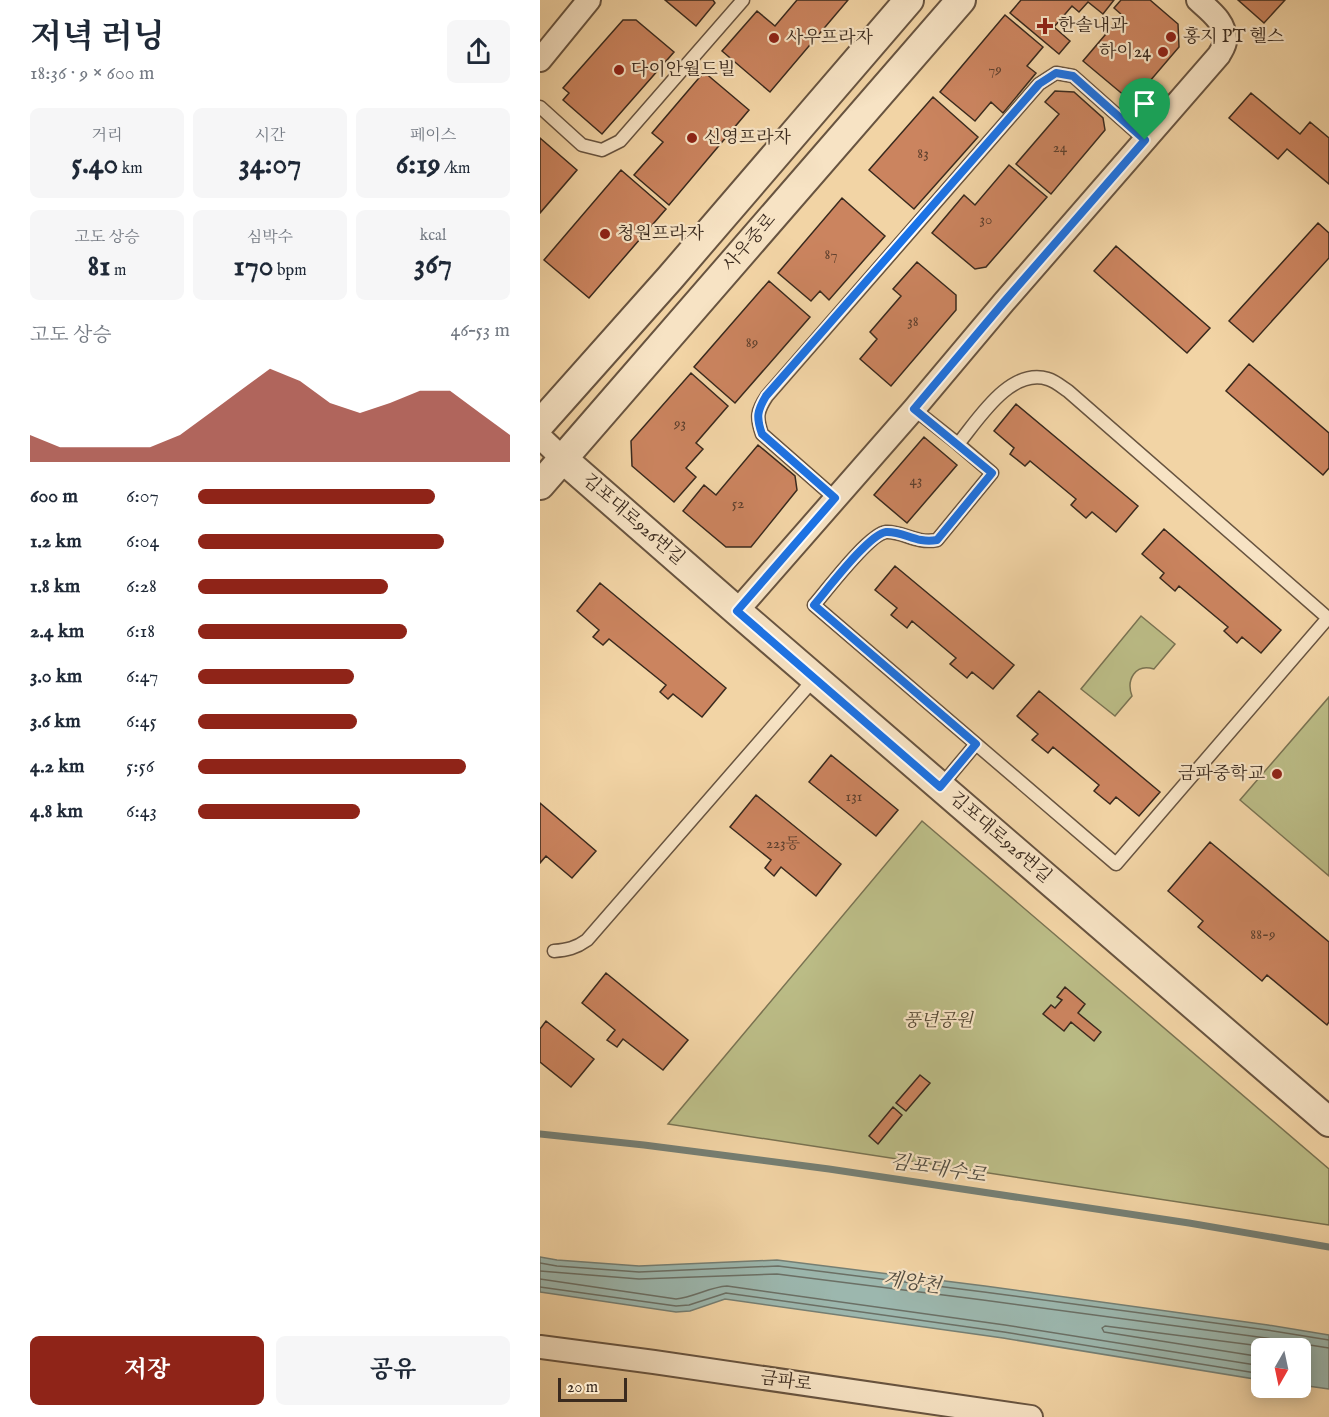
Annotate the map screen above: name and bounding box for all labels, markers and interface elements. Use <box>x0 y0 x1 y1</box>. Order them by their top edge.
place label: 한솔내과 <box>1058 15 1128 38</box>
text: 저녁 러닝 <box>30 17 165 59</box>
marker: 한솔내과 <box>1036 17 1054 35</box>
button: share <box>447 20 510 83</box>
place label: 홍지 PT 헬스 <box>1183 26 1285 49</box>
place label: 사우프라자 <box>786 27 874 50</box>
marker: 홍지 PT 헬스 <box>1164 30 1178 44</box>
marker: 사우프라자 <box>767 31 781 45</box>
place label: 하이24 <box>1099 41 1151 64</box>
marker: 하이24 <box>1156 45 1170 59</box>
place label: 다이안월드빌 <box>631 59 735 82</box>
house number: 79 <box>988 60 1002 79</box>
text: 18:36 · 9 × 600 m <box>30 61 155 86</box>
marker: 다이안월드빌 <box>612 63 626 77</box>
pin <box>1119 78 1170 140</box>
icon: arrive <box>1128 87 1161 120</box>
text: 거리 <box>92 126 122 146</box>
text: 시간 <box>255 126 285 146</box>
text: 페이스 <box>410 126 456 146</box>
place label: 신영프라자 <box>704 127 792 150</box>
marker: 신영프라자 <box>685 131 699 145</box>
house number: 24 <box>1053 138 1068 157</box>
house number: 83 <box>917 144 929 163</box>
text: 5.40 <box>71 146 118 184</box>
text: 34:07 <box>239 146 301 184</box>
text: 6:19 <box>396 146 440 184</box>
text: km <box>118 159 143 179</box>
text: /km <box>440 159 470 179</box>
street label: 사우중로 <box>719 209 781 277</box>
house number: 30 <box>980 210 992 229</box>
place label: 청원프라자 <box>617 223 705 246</box>
text: kcal <box>420 226 446 246</box>
marker: 청원프라자 <box>598 227 612 241</box>
text: 고도 상승 <box>74 228 140 248</box>
text: 심박수 <box>247 228 293 248</box>
house number: 87 <box>825 245 837 264</box>
text: 367 <box>414 246 452 284</box>
text: 81 <box>88 248 111 286</box>
text: 170 <box>234 248 273 286</box>
text: m <box>111 261 126 281</box>
text: bpm <box>273 261 306 281</box>
house number: 38 <box>907 312 919 331</box>
text: 46–53 m <box>451 318 510 343</box>
text: 고도 상승 <box>30 323 112 348</box>
house number: 89 <box>746 333 758 352</box>
house number: 93 <box>673 414 686 433</box>
street label: 김포대로926번길 <box>577 469 689 571</box>
house number: 43 <box>910 471 922 490</box>
text: 600 m <box>30 484 78 509</box>
text: 6:07 <box>126 484 159 509</box>
house number: 52 <box>732 494 744 513</box>
text: 1.2 km <box>30 529 82 554</box>
text: 6:04 <box>126 529 159 554</box>
text: 1.8 km <box>30 574 80 599</box>
text: 6:28 <box>126 574 157 599</box>
text: 2.4 km <box>30 619 84 644</box>
text: 6:18 <box>126 619 155 644</box>
text: 3.0 km <box>30 664 82 689</box>
text: 6:47 <box>126 664 158 689</box>
text: 3.6 km <box>30 709 81 734</box>
text: 6:45 <box>126 709 157 734</box>
text: 4.2 km <box>30 754 84 779</box>
text: 5:56 <box>126 754 154 779</box>
place label: 금파중학교 <box>1178 763 1266 786</box>
marker: 금파중학교 <box>1270 767 1284 781</box>
house number: 131 <box>846 787 862 806</box>
street label: 김포대로926번길 <box>944 787 1056 889</box>
text: 4.8 km <box>30 799 83 824</box>
text: 6:43 <box>126 799 157 824</box>
house number: 223동 <box>766 834 801 853</box>
house number: 88-9 <box>1250 925 1276 944</box>
park label: 풍년공원 <box>903 1010 974 1033</box>
water label: 김포대수로 <box>888 1149 988 1189</box>
water label: 계양천 <box>882 1267 944 1300</box>
button: 저장 <box>30 1336 264 1405</box>
button: 공유 <box>276 1336 510 1405</box>
north arrow <box>1251 1338 1311 1398</box>
map controls <box>1251 1338 1311 1398</box>
street label: 금파로 <box>759 1367 813 1397</box>
scale bar <box>558 1375 627 1402</box>
text: 20 m <box>567 1378 598 1398</box>

